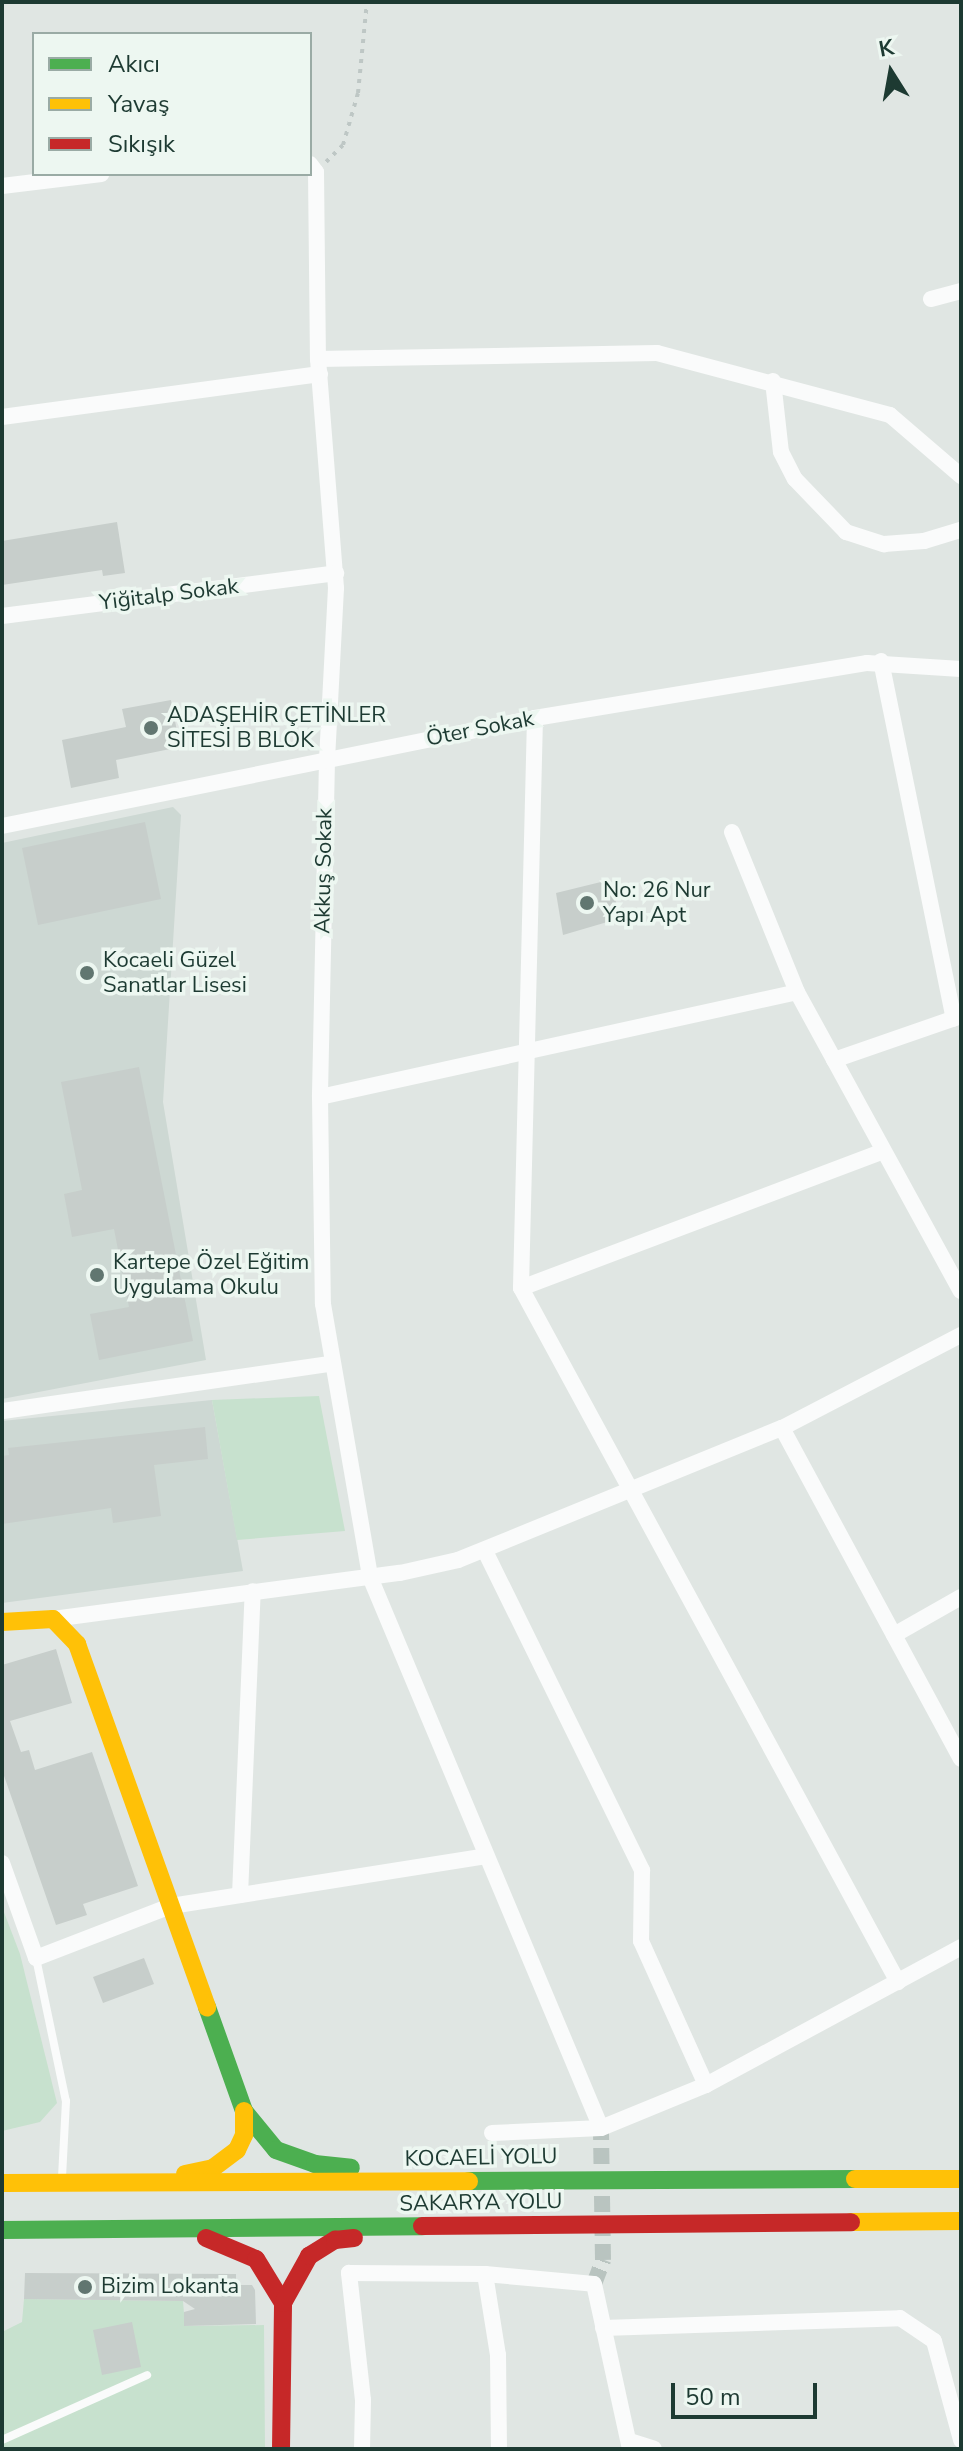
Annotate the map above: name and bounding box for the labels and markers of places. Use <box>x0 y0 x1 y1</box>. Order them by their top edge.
place label: ADAŞEHİR ÇETİNLER SİTESİ B BLOK <box>167 702 386 754</box>
marker: ADAŞEHİR ÇETİNLER SİTESİ B BLOK <box>142 719 160 737</box>
place label: No: 26 Nur Yapı Apt <box>603 877 711 928</box>
marker: No: 26 Nur Yapı Apt <box>578 894 596 912</box>
place label: Kocaeli Güzel Sanatlar Lisesi <box>103 947 247 998</box>
marker: Kocaeli Güzel Sanatlar Lisesi <box>78 964 96 982</box>
place label: Kartepe Özel Eğitim Uygulama Okulu <box>113 1249 309 1300</box>
marker: Kartepe Özel Eğitim Uygulama Okulu <box>88 1266 106 1284</box>
place label: Bizim Lokanta <box>101 2274 239 2300</box>
marker: Bizim Lokanta <box>76 2278 94 2296</box>

